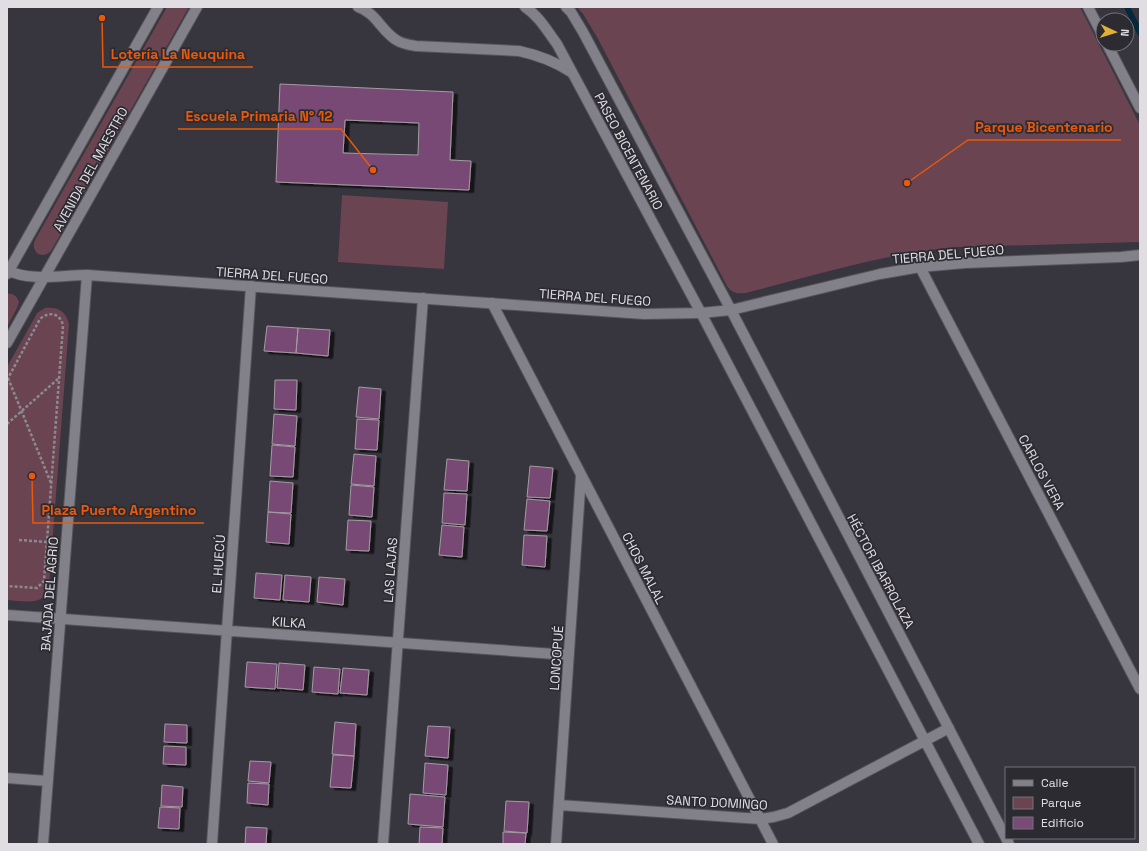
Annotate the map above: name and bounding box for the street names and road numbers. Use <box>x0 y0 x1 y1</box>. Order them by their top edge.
street label: PASEO BICENTENARIO <box>590 90 667 213</box>
street label: AVENIDA DEL MAESTRO <box>49 104 132 234</box>
street label: TIERRA DEL FUEGO <box>891 241 1005 268</box>
street label: TIERRA DEL FUEGO <box>215 263 329 288</box>
street label: TIERRA DEL FUEGO <box>538 285 652 310</box>
street label: CARLOS VERA <box>1015 432 1069 513</box>
street label: HÉCTOR IBARROLAZA <box>843 511 918 631</box>
street label: CHOS MALAL <box>618 529 669 607</box>
street label: EL HUECÚ <box>208 534 229 594</box>
street label: BAJADA DEL AGRIO <box>37 536 62 652</box>
street label: LAS LAJAS <box>380 537 401 603</box>
street label: KILKA <box>271 613 307 632</box>
street label: LONCOPUÉ <box>546 625 567 691</box>
street label: SANTO DOMINGO <box>666 791 768 814</box>

